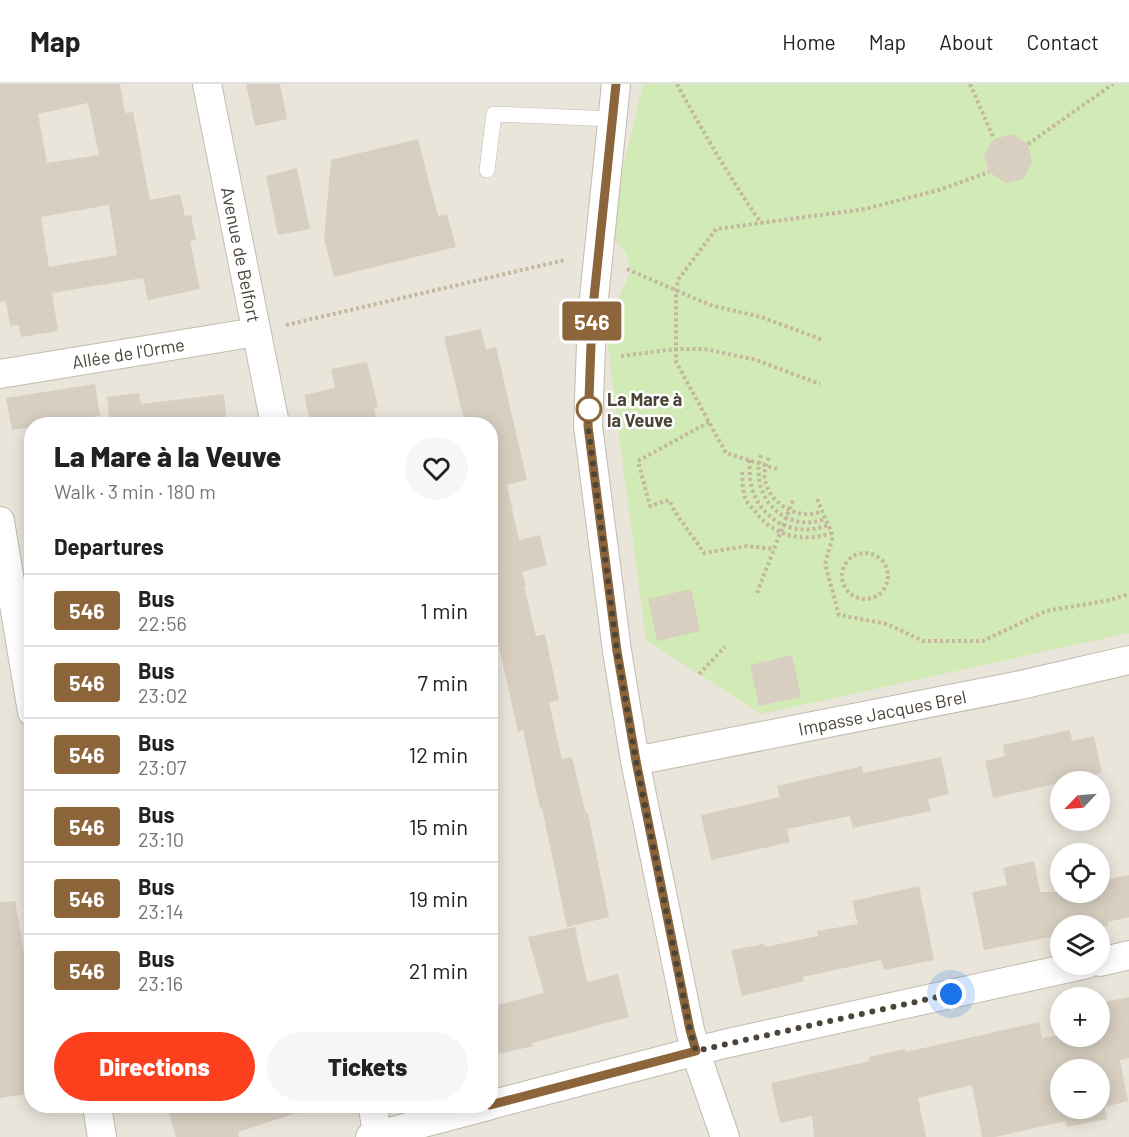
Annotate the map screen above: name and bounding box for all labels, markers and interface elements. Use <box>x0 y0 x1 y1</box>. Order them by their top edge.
text: Map <box>30 24 81 58</box>
text: Home <box>782 29 836 54</box>
text: Map <box>869 29 906 54</box>
text: About <box>939 29 994 54</box>
text: Contact <box>1027 29 1099 54</box>
street label: Avenue de Belfort <box>217 185 265 324</box>
line badge: 546 <box>558 302 626 340</box>
text: 546 <box>574 309 610 334</box>
street label: Allée de l'Orme <box>70 333 186 373</box>
place label: La Mare à la Veuve <box>607 388 682 431</box>
marker: La Mare à la Veuve <box>576 396 602 422</box>
button: heart <box>405 437 468 500</box>
text: La Mare à la Veuve <box>54 439 281 473</box>
text: Walk · 3 min · 180 m <box>54 479 216 503</box>
text: Departures <box>54 533 164 559</box>
text: Bus <box>138 585 175 611</box>
text: 1 min <box>420 597 468 623</box>
text: 546 <box>69 598 105 623</box>
text: 22:56 <box>138 611 187 635</box>
text: Bus <box>138 657 175 683</box>
text: 7 min <box>418 669 468 695</box>
text: 546 <box>69 670 105 695</box>
text: 23:02 <box>138 683 188 707</box>
street label: Impasse Jacques Brel <box>796 685 968 740</box>
text: Bus <box>138 729 175 755</box>
text: 12 min <box>408 741 468 767</box>
text: 546 <box>69 742 105 767</box>
text: 23:07 <box>138 755 186 779</box>
north arrow <box>1050 771 1110 831</box>
map controls <box>1050 771 1110 1119</box>
text: Bus <box>138 801 175 827</box>
text: 15 min <box>409 813 468 839</box>
text: 546 <box>69 814 105 839</box>
text: 23:10 <box>138 827 184 851</box>
button: locate <box>1050 843 1110 903</box>
text: Bus <box>138 873 175 899</box>
text: 19 min <box>409 885 468 911</box>
text: 546 <box>69 886 105 911</box>
text: 23:14 <box>138 899 184 923</box>
button: layers <box>1050 915 1110 975</box>
text: Bus <box>138 945 175 971</box>
text: 21 min <box>409 957 468 983</box>
text: 546 <box>69 958 105 983</box>
text: 23:16 <box>138 971 183 995</box>
your location <box>936 979 966 1009</box>
button: + <box>1050 987 1110 1047</box>
button: Directions <box>54 1032 255 1101</box>
button: Tickets <box>267 1032 468 1101</box>
button: − <box>1050 1059 1110 1119</box>

